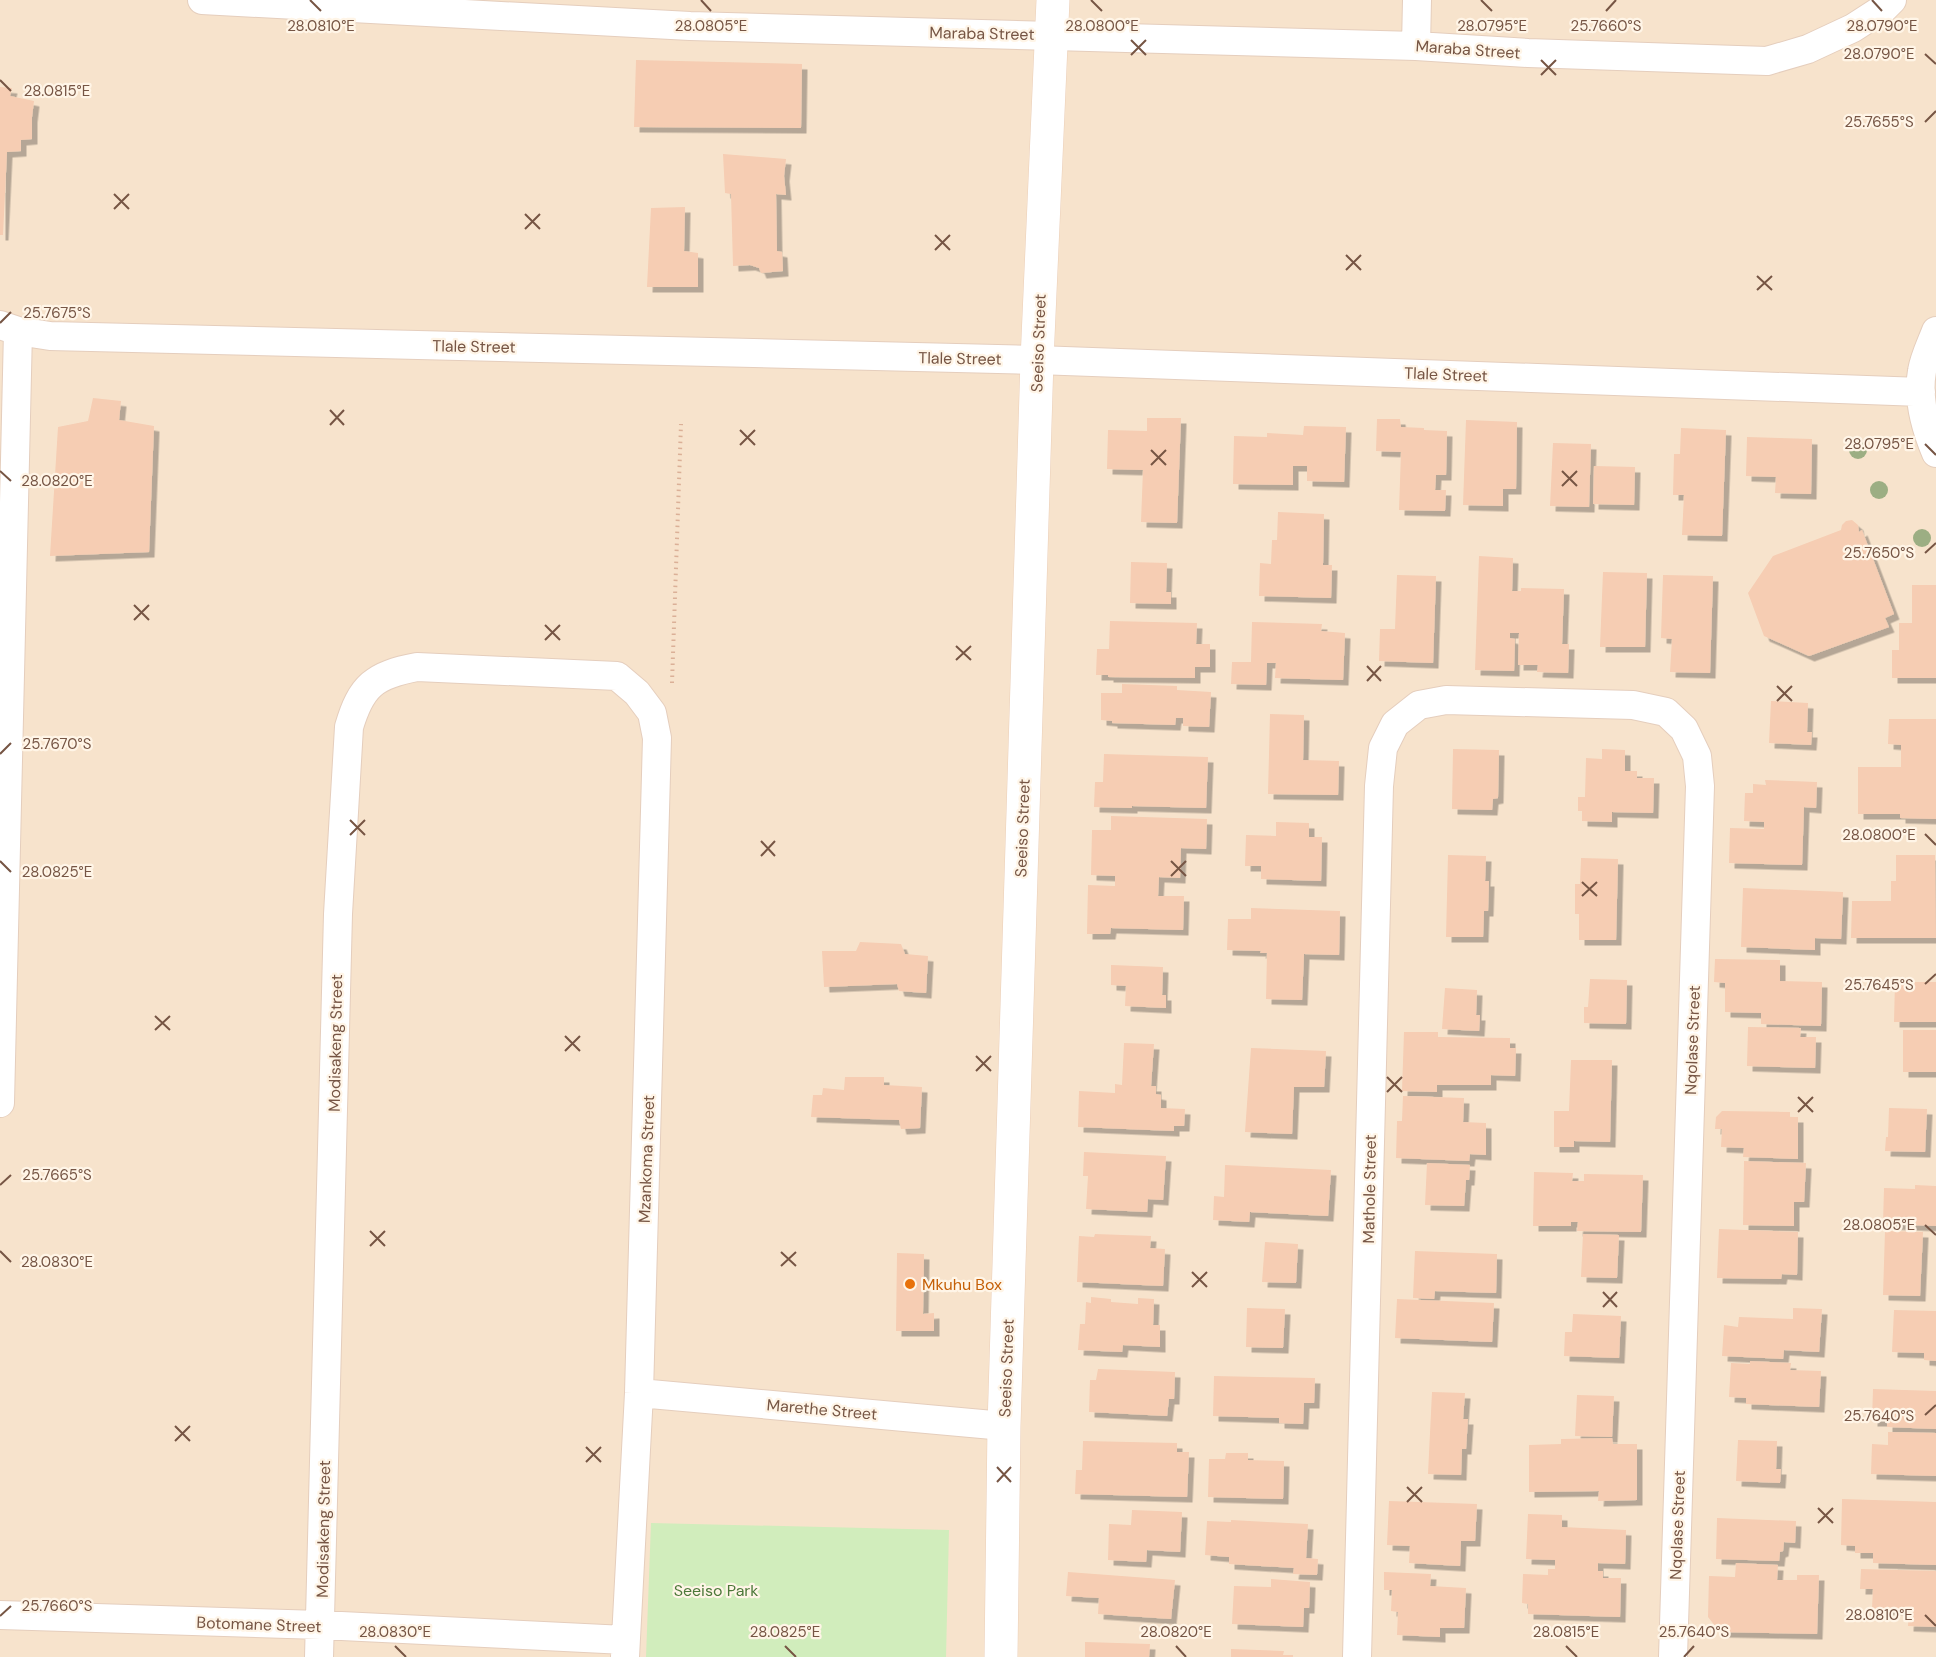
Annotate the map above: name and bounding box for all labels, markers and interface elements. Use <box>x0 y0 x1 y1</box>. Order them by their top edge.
text: 28.0810°E <box>287 16 355 36</box>
text: 28.0805°E <box>675 16 747 36</box>
text: 28.0800°E <box>1065 16 1139 36</box>
text: 28.0795°E <box>1457 16 1527 36</box>
text: 25.7660°S <box>1571 16 1642 36</box>
text: 28.0790°E <box>1847 16 1917 36</box>
street label: Maraba Street <box>929 22 1035 45</box>
street label: Maraba Street <box>1415 35 1521 64</box>
text: 28.0790°E <box>1844 44 1914 64</box>
text: 28.0815°E <box>24 81 90 101</box>
text: 25.7655°S <box>1844 112 1914 132</box>
street label: Seeiso Street <box>1026 293 1051 393</box>
text: 25.7675°S <box>23 303 91 323</box>
street label: Tlale Street <box>432 335 516 358</box>
street label: Tlale Street <box>918 347 1002 370</box>
street label: Tlale Street <box>1404 363 1488 386</box>
text: 28.0795°E <box>1844 434 1914 454</box>
text: 28.0820°E <box>21 471 93 491</box>
text: 25.7650°S <box>1844 543 1914 563</box>
text: 25.7670°S <box>23 734 92 754</box>
street label: Seeiso Street <box>1010 778 1035 878</box>
text: 28.0800°E <box>1842 825 1916 845</box>
text: 28.0825°E <box>22 862 92 882</box>
street label: Modisakeng Street <box>324 974 347 1112</box>
text: 25.7645°S <box>1844 975 1914 995</box>
street label: Nqolase Street <box>1680 985 1705 1095</box>
street label: Mzankoma Street <box>634 1095 659 1223</box>
street label: Mathole Street <box>1358 1134 1381 1244</box>
text: 25.7665°S <box>22 1165 92 1185</box>
text: 28.0805°E <box>1843 1215 1915 1235</box>
text: 28.0830°E <box>21 1252 93 1272</box>
place label: Mkuhu Box <box>922 1274 1002 1295</box>
marker: Mkuhu Box <box>903 1277 917 1291</box>
street label: Seeiso Street <box>994 1318 1019 1418</box>
street label: Marethe Street <box>766 1394 878 1425</box>
text: 25.7640°S <box>1844 1406 1915 1426</box>
street label: Modisakeng Street <box>312 1460 335 1598</box>
street label: Nqolase Street <box>1665 1470 1690 1580</box>
park label: Seeiso Park <box>674 1580 758 1601</box>
text: 25.7660°S <box>22 1596 93 1616</box>
text: 28.0810°E <box>1845 1605 1913 1625</box>
street label: Botomane Street <box>196 1612 322 1637</box>
text: 28.0830°E <box>359 1622 431 1642</box>
text: 28.0825°E <box>750 1622 820 1642</box>
text: 28.0820°E <box>1140 1622 1212 1642</box>
text: 28.0815°E <box>1533 1622 1599 1642</box>
text: 25.7640°S <box>1659 1622 1730 1642</box>

